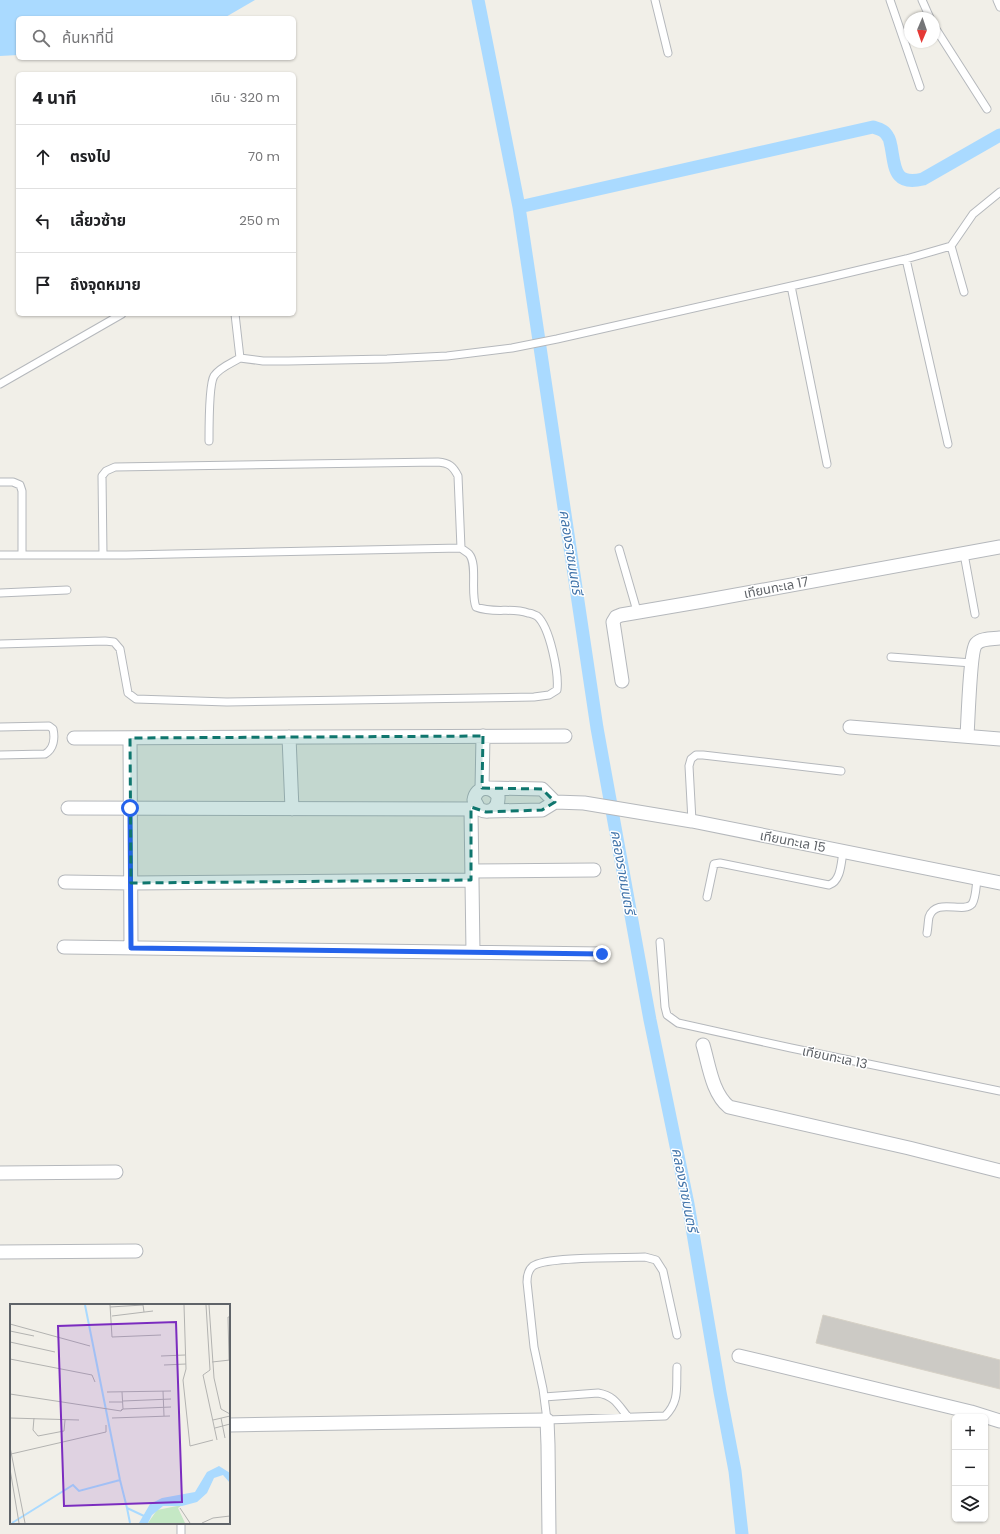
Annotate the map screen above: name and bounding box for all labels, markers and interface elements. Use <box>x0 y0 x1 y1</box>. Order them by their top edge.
north arrow <box>904 12 940 48</box>
search box <box>16 16 296 60</box>
icon: search <box>30 27 52 49</box>
text: ค้นหาที่นี่ <box>62 27 114 48</box>
text: 4 นาที <box>32 86 76 110</box>
text: เดิน · 320 m <box>210 88 280 107</box>
icon: ahead <box>32 146 54 168</box>
text: ตรงไป <box>70 146 111 167</box>
text: 70 m <box>248 147 280 166</box>
icon: left <box>32 210 54 232</box>
text: เลี้ยวซ้าย <box>70 210 126 231</box>
text: 250 m <box>239 211 280 230</box>
icon: arrive <box>32 274 54 296</box>
text: ถึงจุดหมาย <box>70 274 141 295</box>
water label: คลองราชมนตรี <box>554 508 588 598</box>
street label: เทียนทะเล 17 <box>742 572 810 603</box>
route start <box>121 799 139 817</box>
street label: เทียนทะเล 15 <box>758 826 827 857</box>
water label: คลองราชมนตรี <box>606 828 641 918</box>
route end <box>593 945 611 963</box>
street label: เทียนทะเล 13 <box>801 1041 869 1074</box>
water label: คลองราชมนตรี <box>667 1146 703 1236</box>
inset map <box>10 1304 230 1524</box>
map controls <box>952 1414 988 1522</box>
button: + <box>952 1414 988 1450</box>
button: − <box>952 1450 988 1486</box>
button: layers <box>952 1486 988 1522</box>

